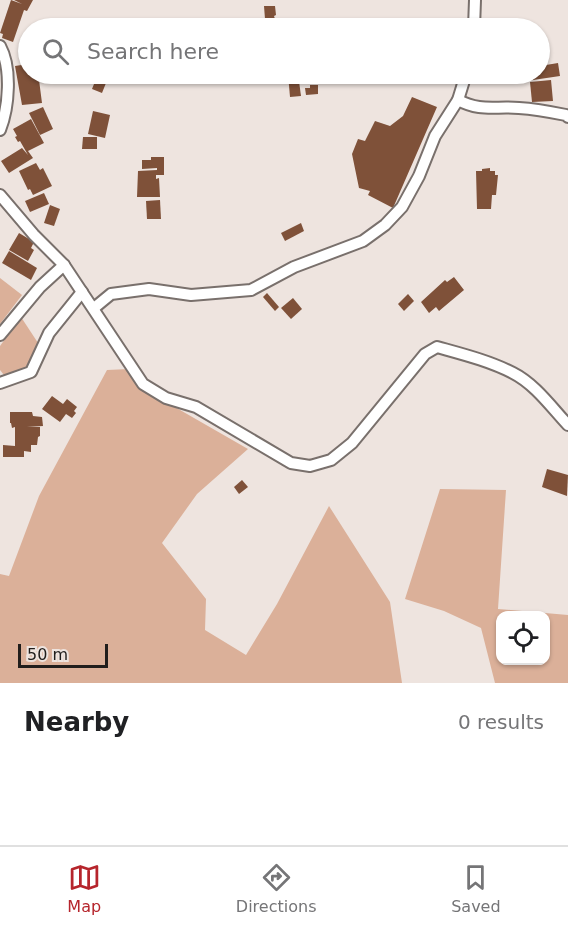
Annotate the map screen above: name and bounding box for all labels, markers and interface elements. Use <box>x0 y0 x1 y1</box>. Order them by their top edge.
search box <box>18 18 550 84</box>
icon: search <box>39 35 72 68</box>
text: Search here <box>87 39 219 64</box>
map controls <box>496 611 550 665</box>
button: locate <box>496 611 550 665</box>
scale bar <box>18 641 108 668</box>
text: 50 m <box>27 645 68 664</box>
text: Nearby <box>24 707 129 737</box>
text: 0 results <box>458 710 544 734</box>
tab: Map <box>67 861 101 916</box>
tab: Directions <box>236 861 316 916</box>
tab: Saved <box>451 861 501 916</box>

